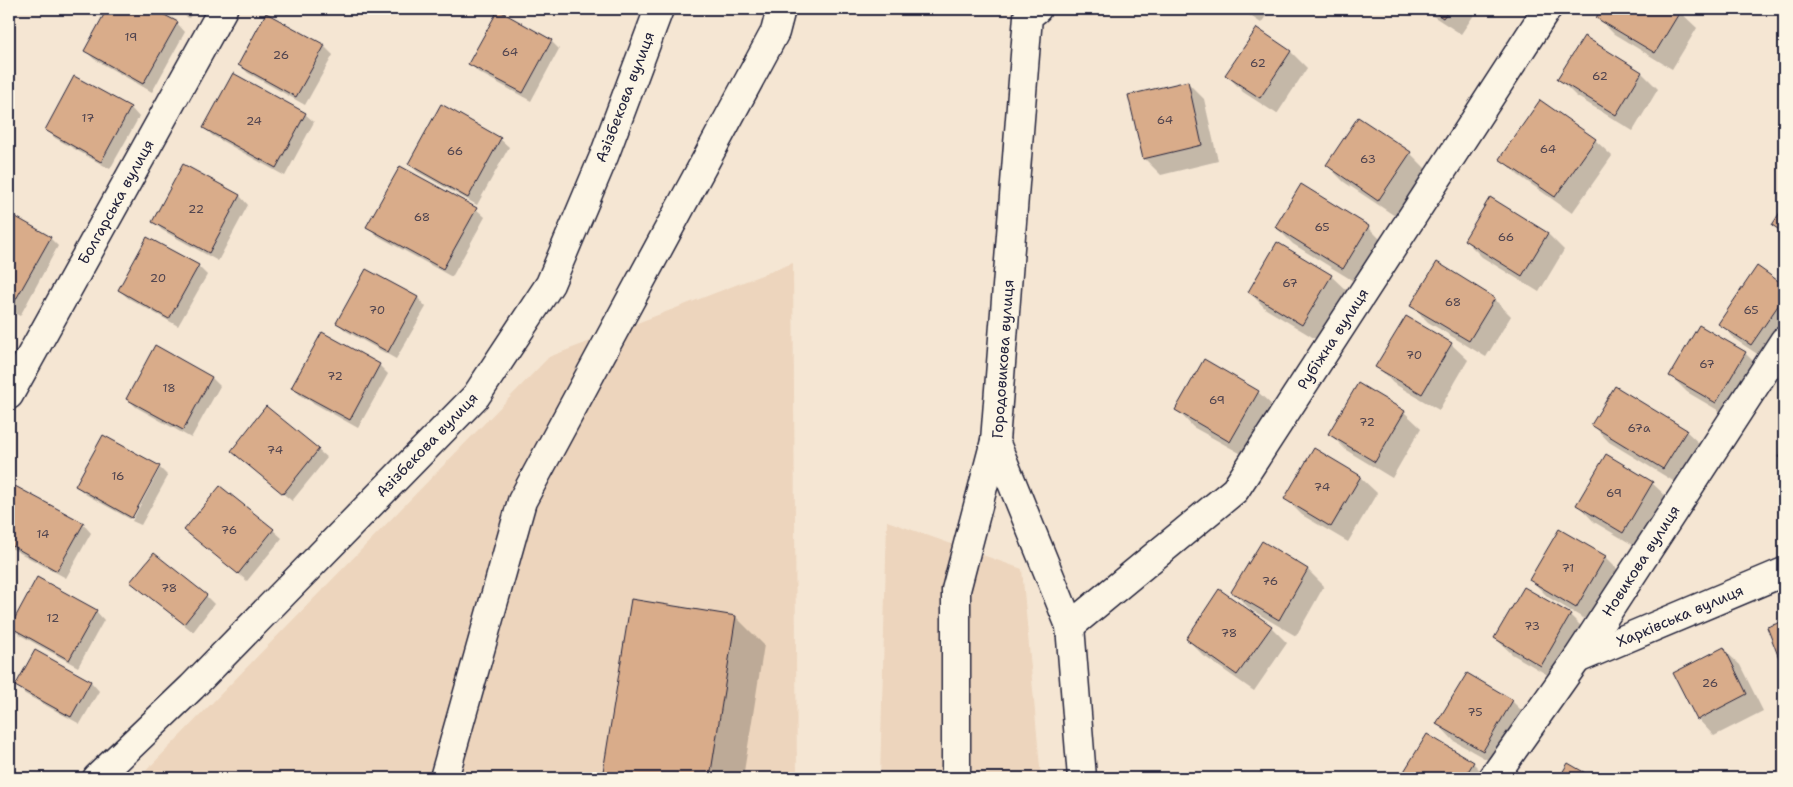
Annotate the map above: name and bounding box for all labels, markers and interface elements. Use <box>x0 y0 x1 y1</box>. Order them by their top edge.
house number: 19 <box>125 29 137 45</box>
street label: Азізбекова вулиця <box>591 29 659 165</box>
house number: 64 <box>502 44 518 60</box>
house number: 26 <box>273 47 289 63</box>
house number: 62 <box>1250 55 1266 71</box>
house number: 62 <box>1592 68 1608 84</box>
house number: 17 <box>82 110 94 126</box>
house number: 64 <box>1157 112 1173 128</box>
house number: 24 <box>246 113 262 129</box>
street label: Болгарська вулиця <box>73 136 159 268</box>
house number: 64 <box>1540 141 1556 157</box>
house number: 66 <box>447 143 463 159</box>
house number: 63 <box>1360 151 1376 167</box>
house number: 22 <box>188 201 204 217</box>
house number: 68 <box>414 209 430 225</box>
house number: 65 <box>1314 219 1330 235</box>
house number: 66 <box>1498 229 1514 245</box>
house number: 20 <box>150 270 166 286</box>
house number: 67 <box>1282 275 1298 291</box>
street label: Городовикова вулиця <box>987 279 1019 439</box>
street label: Рубіжна вулиця <box>1293 284 1373 394</box>
house number: 68 <box>1445 294 1461 310</box>
house number: 70 <box>369 302 385 318</box>
house number: 65 <box>1743 302 1759 318</box>
house number: 70 <box>1406 347 1422 363</box>
house number: 67 <box>1699 356 1715 372</box>
house number: 72 <box>327 368 343 384</box>
house number: 18 <box>162 380 176 396</box>
street label: Азізбекова вулиця <box>372 388 482 502</box>
house number: 69 <box>1209 392 1225 408</box>
house number: 72 <box>1359 414 1375 430</box>
house number: 67а <box>1628 420 1651 436</box>
house number: 74 <box>267 442 283 458</box>
house number: 16 <box>111 468 125 484</box>
house number: 74 <box>1314 479 1330 495</box>
house number: 69 <box>1606 485 1622 501</box>
street label: Новикова вулиця <box>1598 501 1684 621</box>
house number: 76 <box>221 522 237 538</box>
house number: 14 <box>37 526 49 542</box>
house number: 71 <box>1562 560 1574 576</box>
house number: 76 <box>1262 573 1278 589</box>
house number: 78 <box>161 580 177 596</box>
street label: Харківська вулиця <box>1613 580 1747 652</box>
house number: 12 <box>47 610 59 626</box>
house number: 73 <box>1524 618 1540 634</box>
house number: 78 <box>1221 625 1237 641</box>
house number: 26 <box>1702 675 1718 691</box>
house number: 75 <box>1467 704 1483 720</box>

